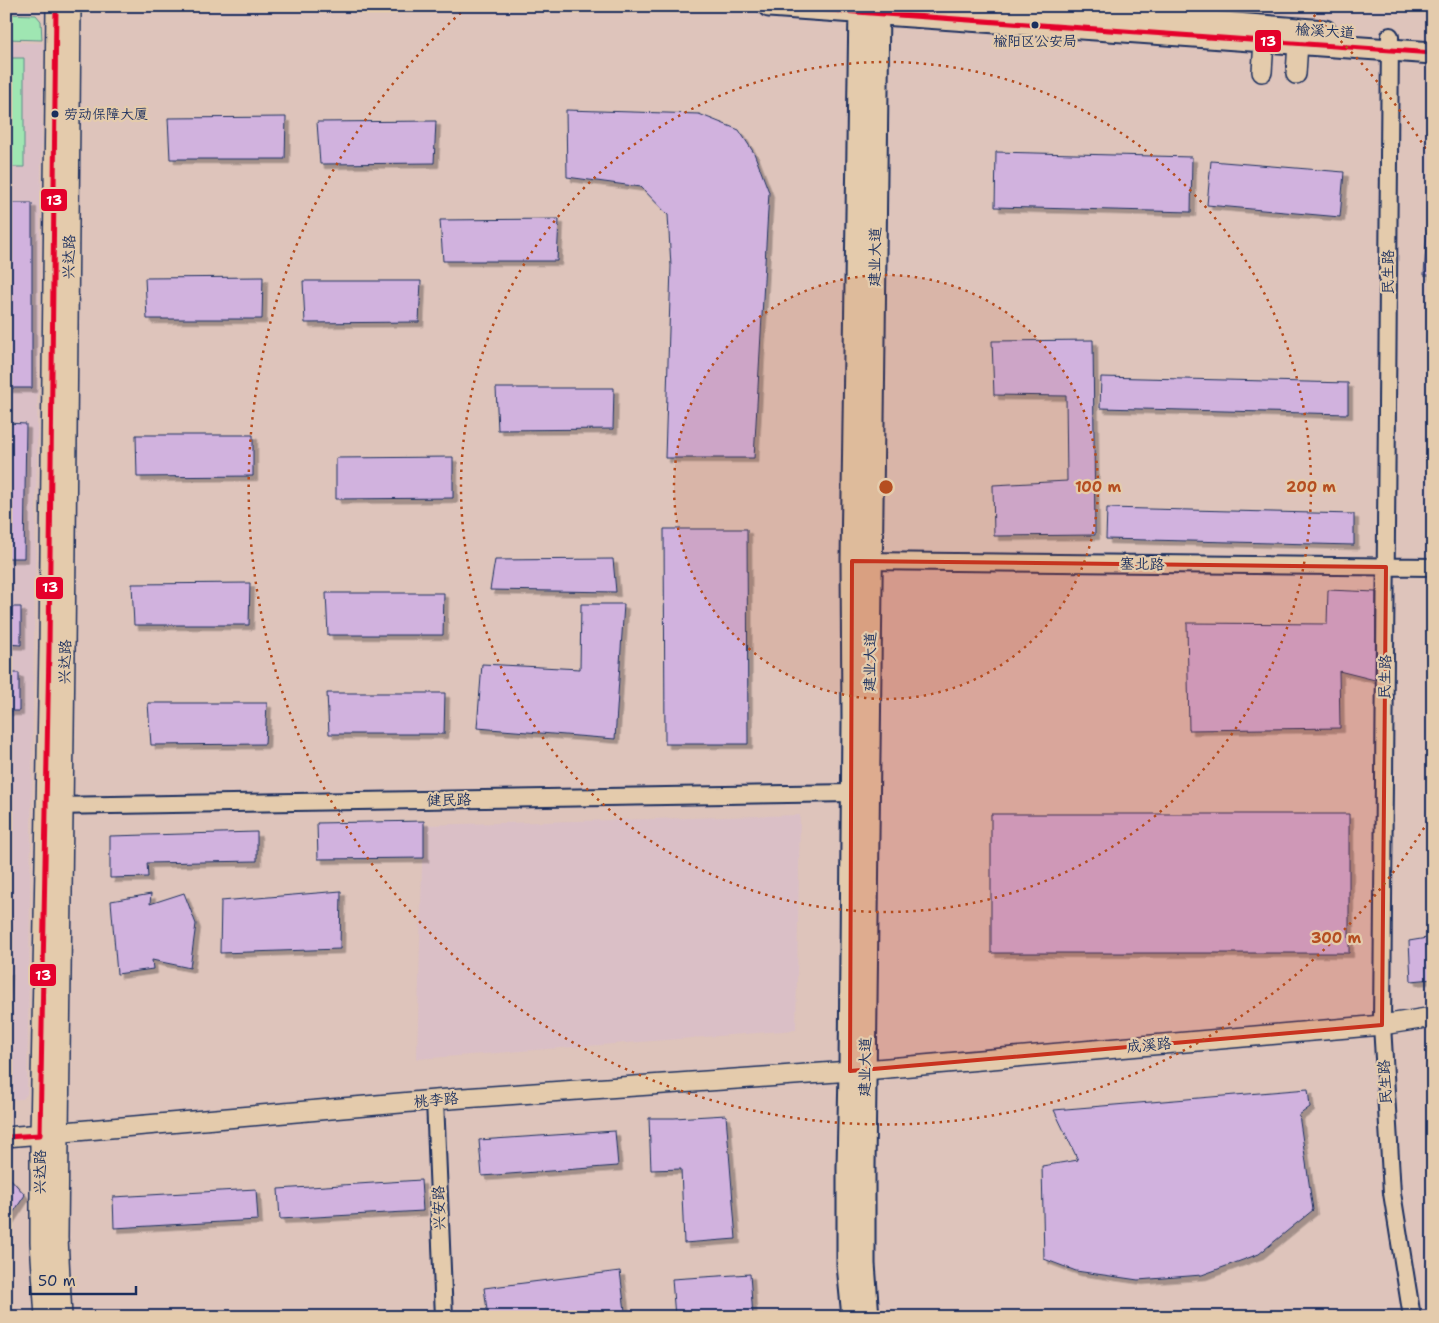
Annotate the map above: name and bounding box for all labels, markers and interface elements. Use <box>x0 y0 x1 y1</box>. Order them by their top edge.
street label: 榆溪大道 <box>1294 19 1356 43</box>
marker: 榆阳区公安局 <box>1030 20 1040 30</box>
line badge: 13 <box>1254 29 1282 53</box>
place label: 榆阳区公安局 <box>993 32 1077 50</box>
text: 13 <box>1260 32 1276 50</box>
place label: 劳动保障大厦 <box>64 105 148 123</box>
marker: 劳动保障大厦 <box>50 109 60 119</box>
line badge: 13 <box>40 188 68 212</box>
text: 13 <box>46 191 62 209</box>
street label: 建业大道 <box>864 227 886 287</box>
street label: 兴达路 <box>59 234 79 280</box>
street label: 民生路 <box>1378 249 1398 295</box>
text: 100 m <box>1075 477 1121 497</box>
text: 200 m <box>1286 477 1336 497</box>
centre of rings <box>877 478 895 496</box>
street label: 塞北路 <box>1119 554 1165 574</box>
line badge: 13 <box>35 576 64 600</box>
text: 13 <box>42 578 58 596</box>
street label: 建业大道 <box>859 632 881 692</box>
street label: 兴达路 <box>55 639 75 685</box>
street label: 民生路 <box>1375 654 1395 700</box>
street label: 健民路 <box>426 790 472 810</box>
text: 300 m <box>1311 928 1361 948</box>
line badge: 13 <box>29 963 57 987</box>
text: 13 <box>35 966 51 984</box>
street label: 成溪路 <box>1126 1033 1172 1057</box>
street label: 建业大道 <box>854 1037 876 1097</box>
street label: 民生路 <box>1374 1059 1396 1105</box>
street label: 桃李路 <box>413 1088 459 1112</box>
street label: 兴达路 <box>30 1149 50 1195</box>
street label: 兴安路 <box>428 1185 450 1231</box>
scale bar <box>30 1263 136 1295</box>
text: 50 m <box>38 1271 76 1291</box>

